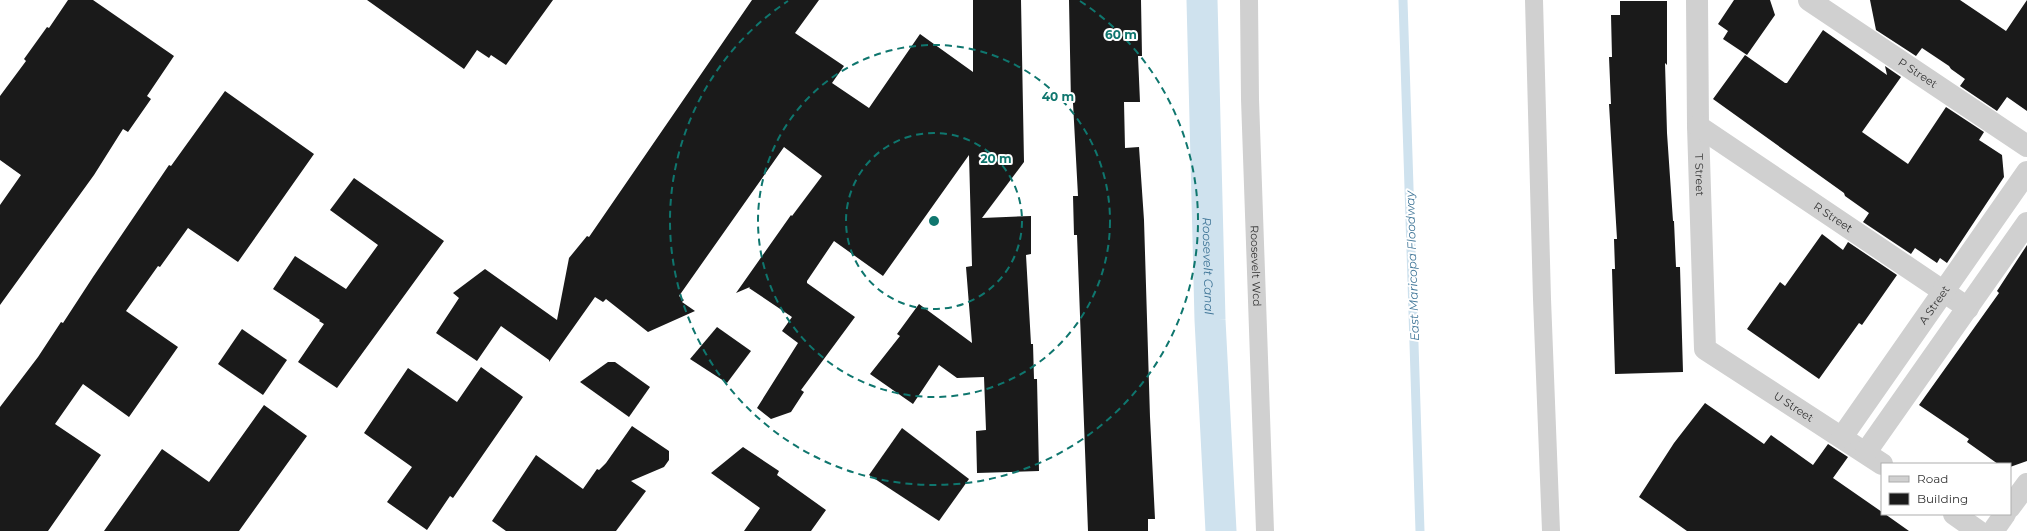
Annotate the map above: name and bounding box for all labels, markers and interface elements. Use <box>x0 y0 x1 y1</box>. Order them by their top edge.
text: 60 m <box>1105 27 1137 42</box>
street label: P Street <box>1896 55 1940 91</box>
text: 40 m <box>1042 89 1074 104</box>
text: 20 m <box>980 151 1012 166</box>
street label: T Street <box>1692 154 1707 197</box>
water label: East Maricopa Floodway <box>1402 189 1422 341</box>
street label: R Street <box>1811 199 1856 236</box>
centre of rings <box>927 214 941 228</box>
water label: Roosevelt Canal <box>1200 217 1217 316</box>
street label: Roosevelt Wcd <box>1247 225 1264 307</box>
street label: A Street <box>1916 282 1953 327</box>
street label: U Street <box>1771 389 1817 425</box>
legend <box>1881 463 2011 515</box>
text: Road <box>1917 471 1948 486</box>
text: Building <box>1917 491 1968 506</box>

